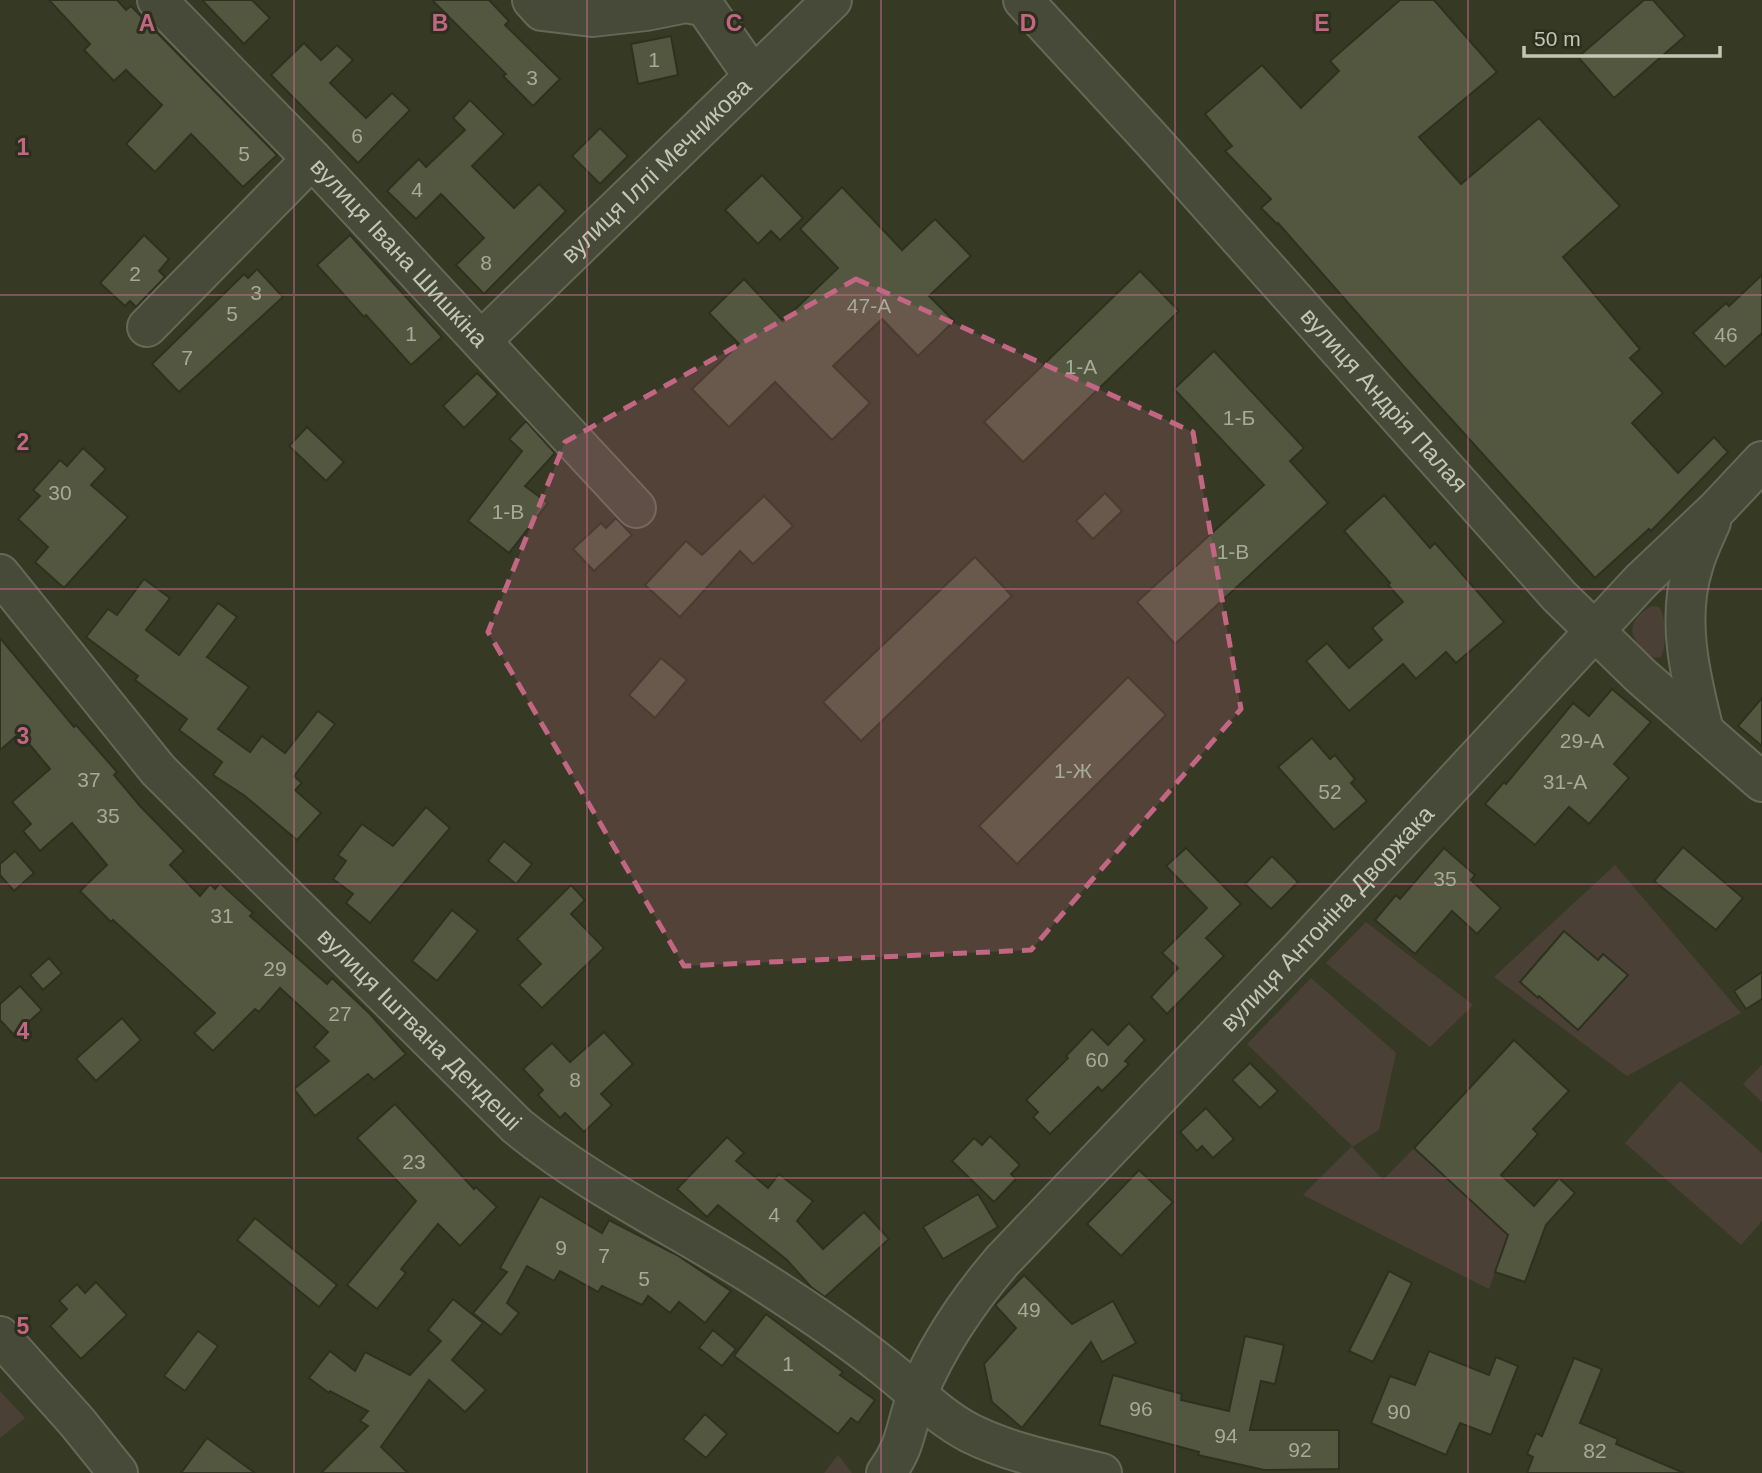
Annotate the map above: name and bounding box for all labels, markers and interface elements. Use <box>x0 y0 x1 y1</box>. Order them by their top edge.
text: A <box>139 10 155 36</box>
text: B <box>432 10 448 36</box>
text: C <box>726 10 742 36</box>
text: D <box>1020 10 1036 36</box>
text: E <box>1314 10 1330 36</box>
scale bar <box>1524 14 1720 58</box>
text: 50 m <box>1534 27 1581 50</box>
house number: 1 <box>648 48 660 71</box>
house number: 3 <box>526 66 538 89</box>
street label: вулиця Іллі Мечникова <box>556 72 757 268</box>
house number: 6 <box>351 124 363 147</box>
text: 1 <box>17 134 30 160</box>
house number: 5 <box>238 142 250 165</box>
street label: вулиця Івана Шишкіна <box>305 153 494 353</box>
house number: 4 <box>411 178 423 201</box>
house number: 8 <box>480 251 492 274</box>
house number: 2 <box>129 262 141 285</box>
house number: 3 <box>250 281 262 304</box>
house number: 47-А <box>847 294 891 317</box>
house number: 5 <box>226 302 238 325</box>
street label: вулиця Андрія Палая <box>1295 302 1474 497</box>
house number: 1 <box>405 322 417 345</box>
house number: 46 <box>1714 323 1738 346</box>
house number: 7 <box>181 346 193 369</box>
house number: 1-А <box>1065 355 1097 378</box>
house number: 1-Б <box>1223 406 1255 429</box>
text: 2 <box>17 429 29 455</box>
house number: 30 <box>48 481 72 504</box>
house number: 1-В <box>492 500 524 523</box>
house number: 1-В <box>1217 540 1249 563</box>
text: 3 <box>17 723 29 749</box>
house number: 29-А <box>1560 729 1604 752</box>
house number: 1-Ж <box>1054 759 1093 782</box>
house number: 37 <box>77 768 101 791</box>
house number: 31-А <box>1543 770 1587 793</box>
house number: 52 <box>1318 780 1342 803</box>
street label: вулиця Антоніна Дворжака <box>1215 799 1439 1037</box>
house number: 35 <box>96 804 120 827</box>
house number: 35 <box>1433 867 1457 890</box>
house number: 31 <box>210 904 234 927</box>
street label: вулиця Іштвана Дендеші <box>313 922 527 1136</box>
house number: 29 <box>263 957 287 980</box>
house number: 27 <box>328 1002 352 1025</box>
text: 4 <box>17 1018 30 1044</box>
house number: 60 <box>1085 1048 1109 1071</box>
house number: 8 <box>569 1068 581 1091</box>
house number: 23 <box>402 1150 426 1173</box>
house number: 4 <box>768 1203 780 1226</box>
house number: 9 <box>555 1236 567 1259</box>
house number: 7 <box>598 1244 610 1267</box>
house number: 5 <box>638 1267 650 1290</box>
house number: 49 <box>1017 1298 1041 1321</box>
text: 5 <box>17 1313 30 1339</box>
house number: 1 <box>782 1352 794 1375</box>
house number: 96 <box>1129 1397 1153 1420</box>
house number: 90 <box>1387 1400 1411 1423</box>
house number: 94 <box>1214 1424 1238 1447</box>
house number: 92 <box>1288 1438 1312 1461</box>
house number: 82 <box>1583 1439 1607 1462</box>

